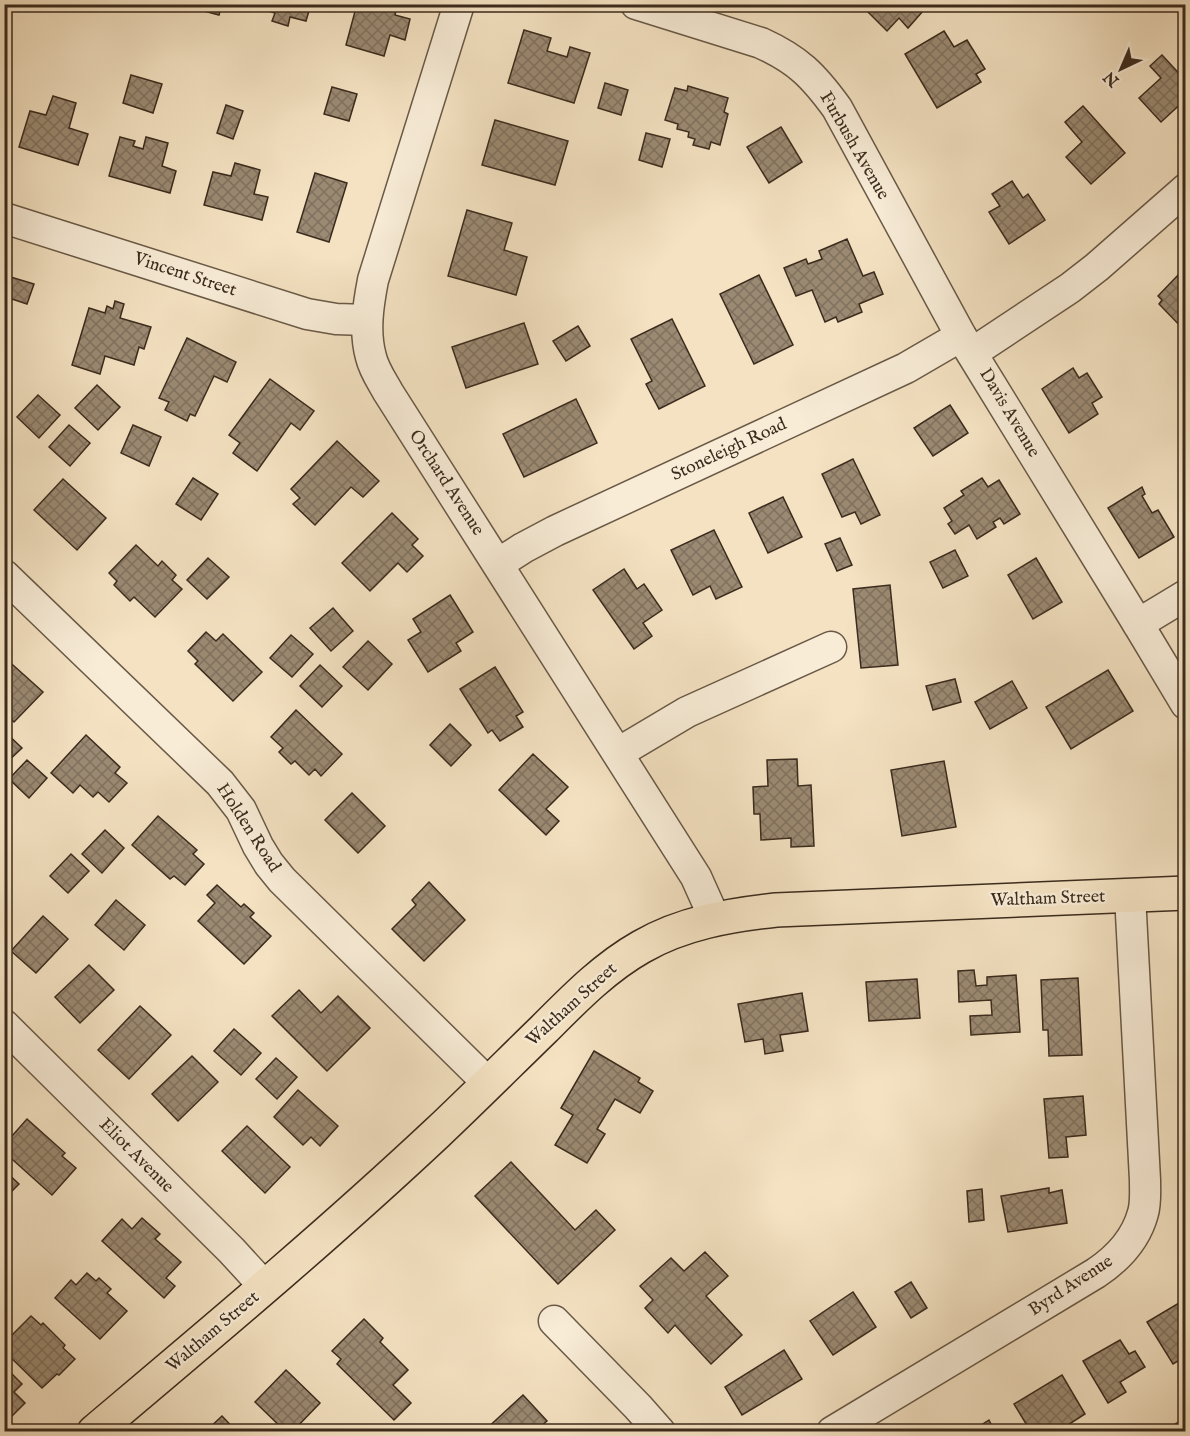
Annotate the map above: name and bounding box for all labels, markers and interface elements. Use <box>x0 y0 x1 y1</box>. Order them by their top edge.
north arrow <box>1091 39 1151 99</box>
text: N <box>1100 66 1125 91</box>
street label: Furbush Avenue <box>814 88 894 204</box>
street label: Vincent Street <box>130 247 239 302</box>
street label: Davis Avenue <box>973 364 1045 462</box>
street label: Stoneleigh Road <box>668 413 791 487</box>
street label: Orchard Avenue <box>403 426 489 540</box>
street label: Holden Road <box>211 779 286 877</box>
street label: Waltham Street <box>990 886 1106 912</box>
street label: Waltham Street <box>522 958 622 1052</box>
street label: Eliot Avenue <box>94 1114 178 1198</box>
street label: Byrd Avenue <box>1025 1250 1117 1322</box>
street label: Waltham Street <box>162 1286 264 1378</box>

